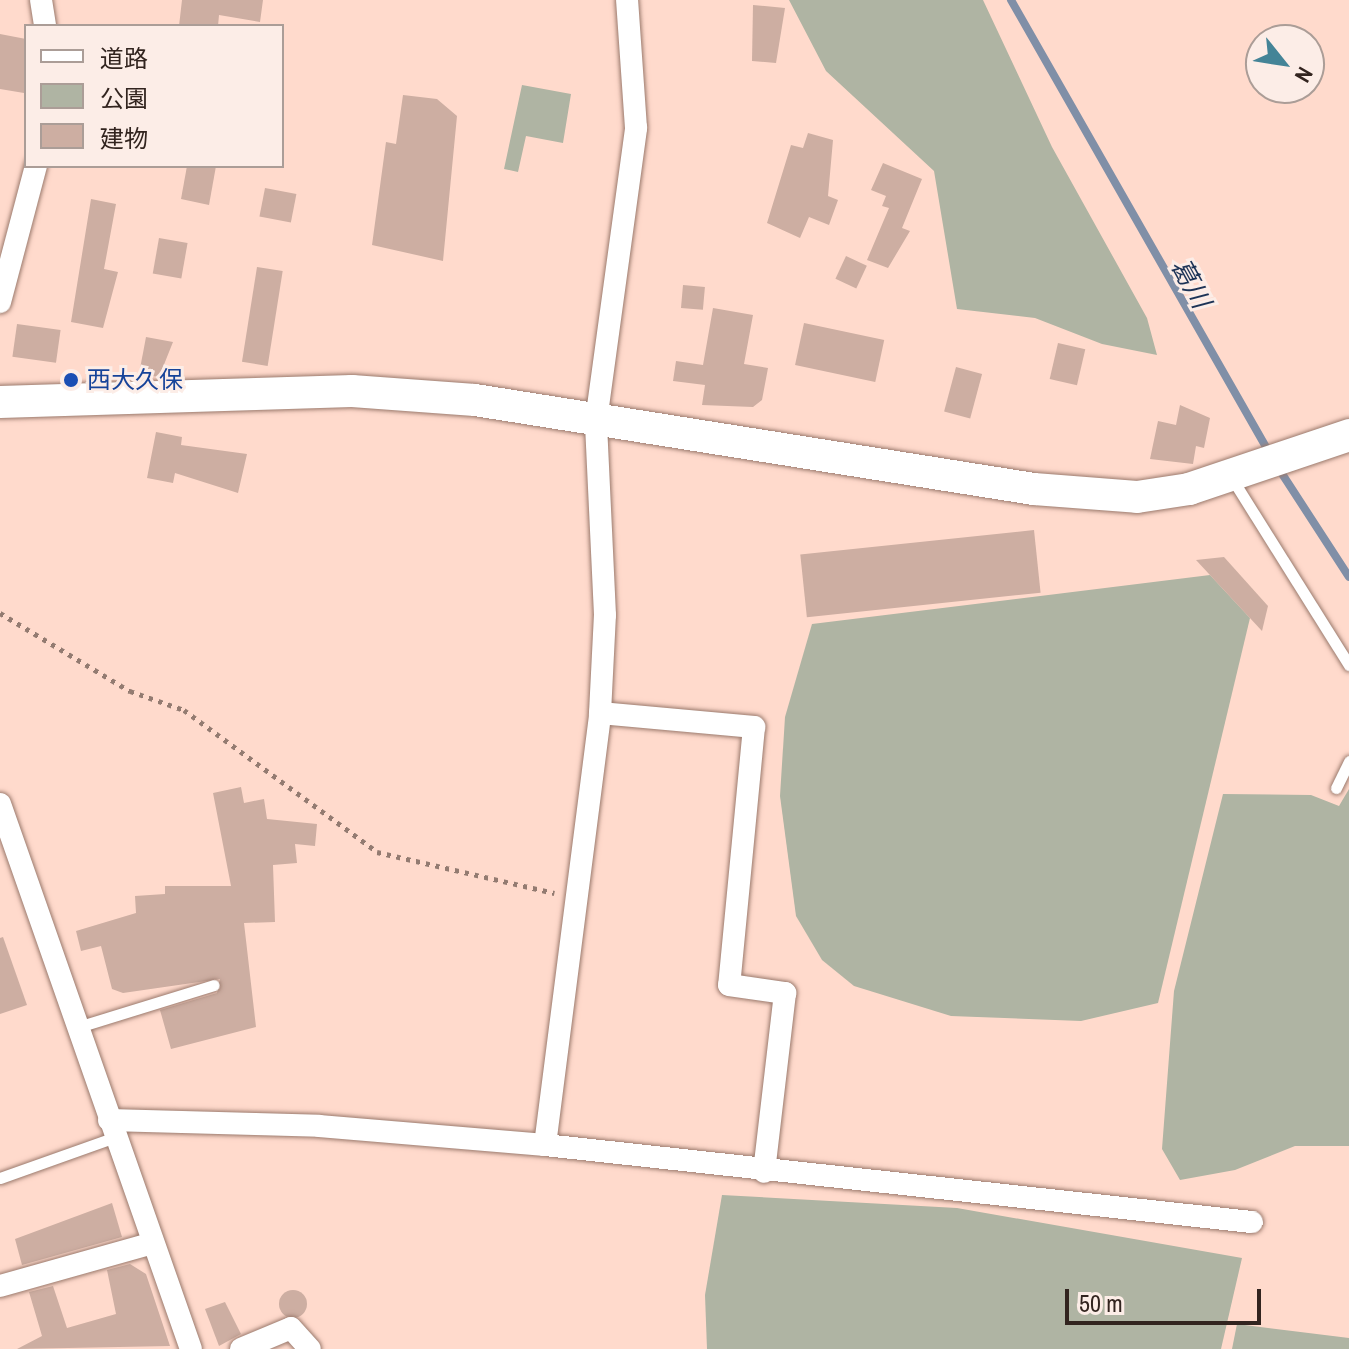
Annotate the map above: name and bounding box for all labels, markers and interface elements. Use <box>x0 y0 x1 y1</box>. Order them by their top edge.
legend <box>24 24 284 168</box>
north arrow <box>1245 24 1325 104</box>
text: 道路 <box>100 42 148 74</box>
text: N <box>1288 62 1320 88</box>
text: 公園 <box>100 82 148 114</box>
text: 建物 <box>100 122 148 154</box>
water label: 葛川 <box>1165 253 1217 313</box>
place label: 西大久保 <box>87 366 183 394</box>
marker: 西大久保 <box>62 371 80 389</box>
scale bar <box>1069 1273 1265 1323</box>
text: 50 m <box>1079 1287 1123 1319</box>

